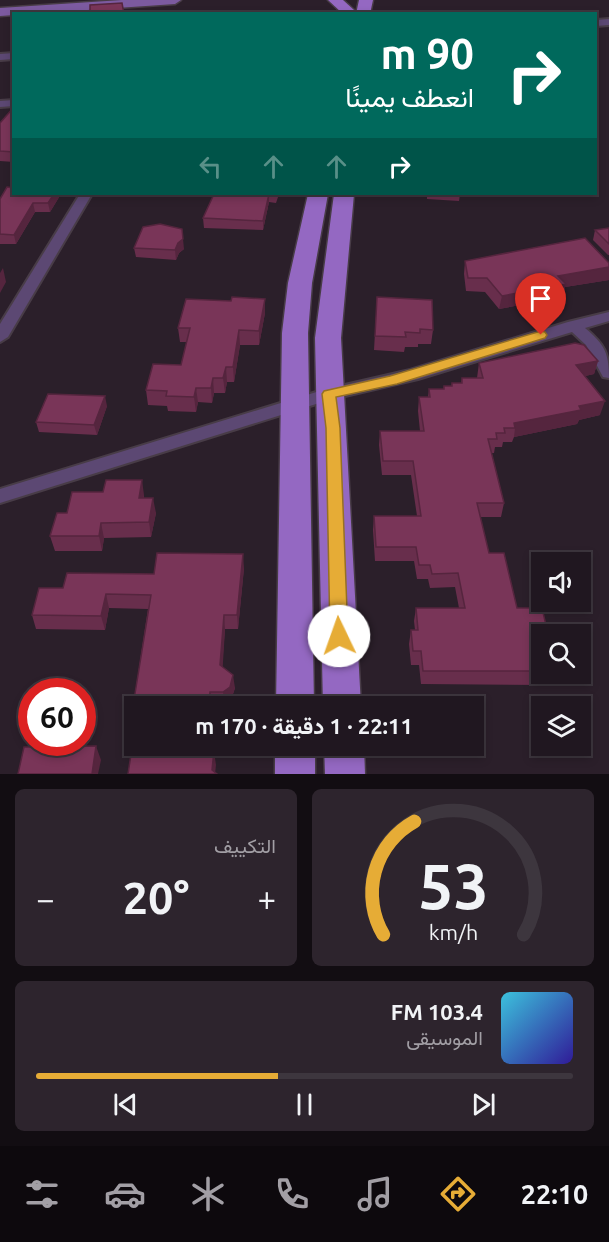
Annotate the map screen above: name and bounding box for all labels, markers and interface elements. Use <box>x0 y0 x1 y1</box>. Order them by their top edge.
text: 90 m <box>380 30 474 77</box>
icon: right <box>495 36 573 114</box>
text: انعطف يمينًا <box>345 82 474 112</box>
icon: left <box>194 150 227 183</box>
icon: ahead <box>257 150 290 183</box>
icon: ahead <box>320 150 353 183</box>
icon: right <box>383 150 416 183</box>
pin <box>515 273 566 335</box>
icon: arrive <box>524 282 557 315</box>
map controls <box>531 552 591 756</box>
button: sound <box>531 552 591 612</box>
position arrow <box>307 604 371 668</box>
button: search <box>531 624 591 684</box>
speed limit sign: 60 <box>18 678 96 756</box>
button: layers <box>531 696 591 756</box>
text: 22:11 · 1 دقيقة · 170 m <box>195 713 413 738</box>
text: التكييف <box>214 834 276 857</box>
text: 53 <box>418 851 488 921</box>
text: 20° <box>123 872 189 923</box>
text: − <box>36 880 55 917</box>
text: + <box>257 880 276 917</box>
text: km/h <box>428 920 478 944</box>
text: 103.4 FM <box>391 999 483 1024</box>
text: الموسيقى <box>406 1026 483 1049</box>
icon: previous <box>109 1088 142 1121</box>
icon: pause <box>288 1088 321 1121</box>
icon: next <box>467 1088 500 1121</box>
icon: filters <box>21 1173 63 1215</box>
icon: car <box>104 1173 146 1215</box>
icon: climate <box>187 1173 229 1215</box>
icon: phone <box>271 1173 313 1215</box>
icon: music <box>354 1173 396 1215</box>
icon: directions <box>437 1173 479 1215</box>
text: 22:10 <box>521 1179 588 1209</box>

